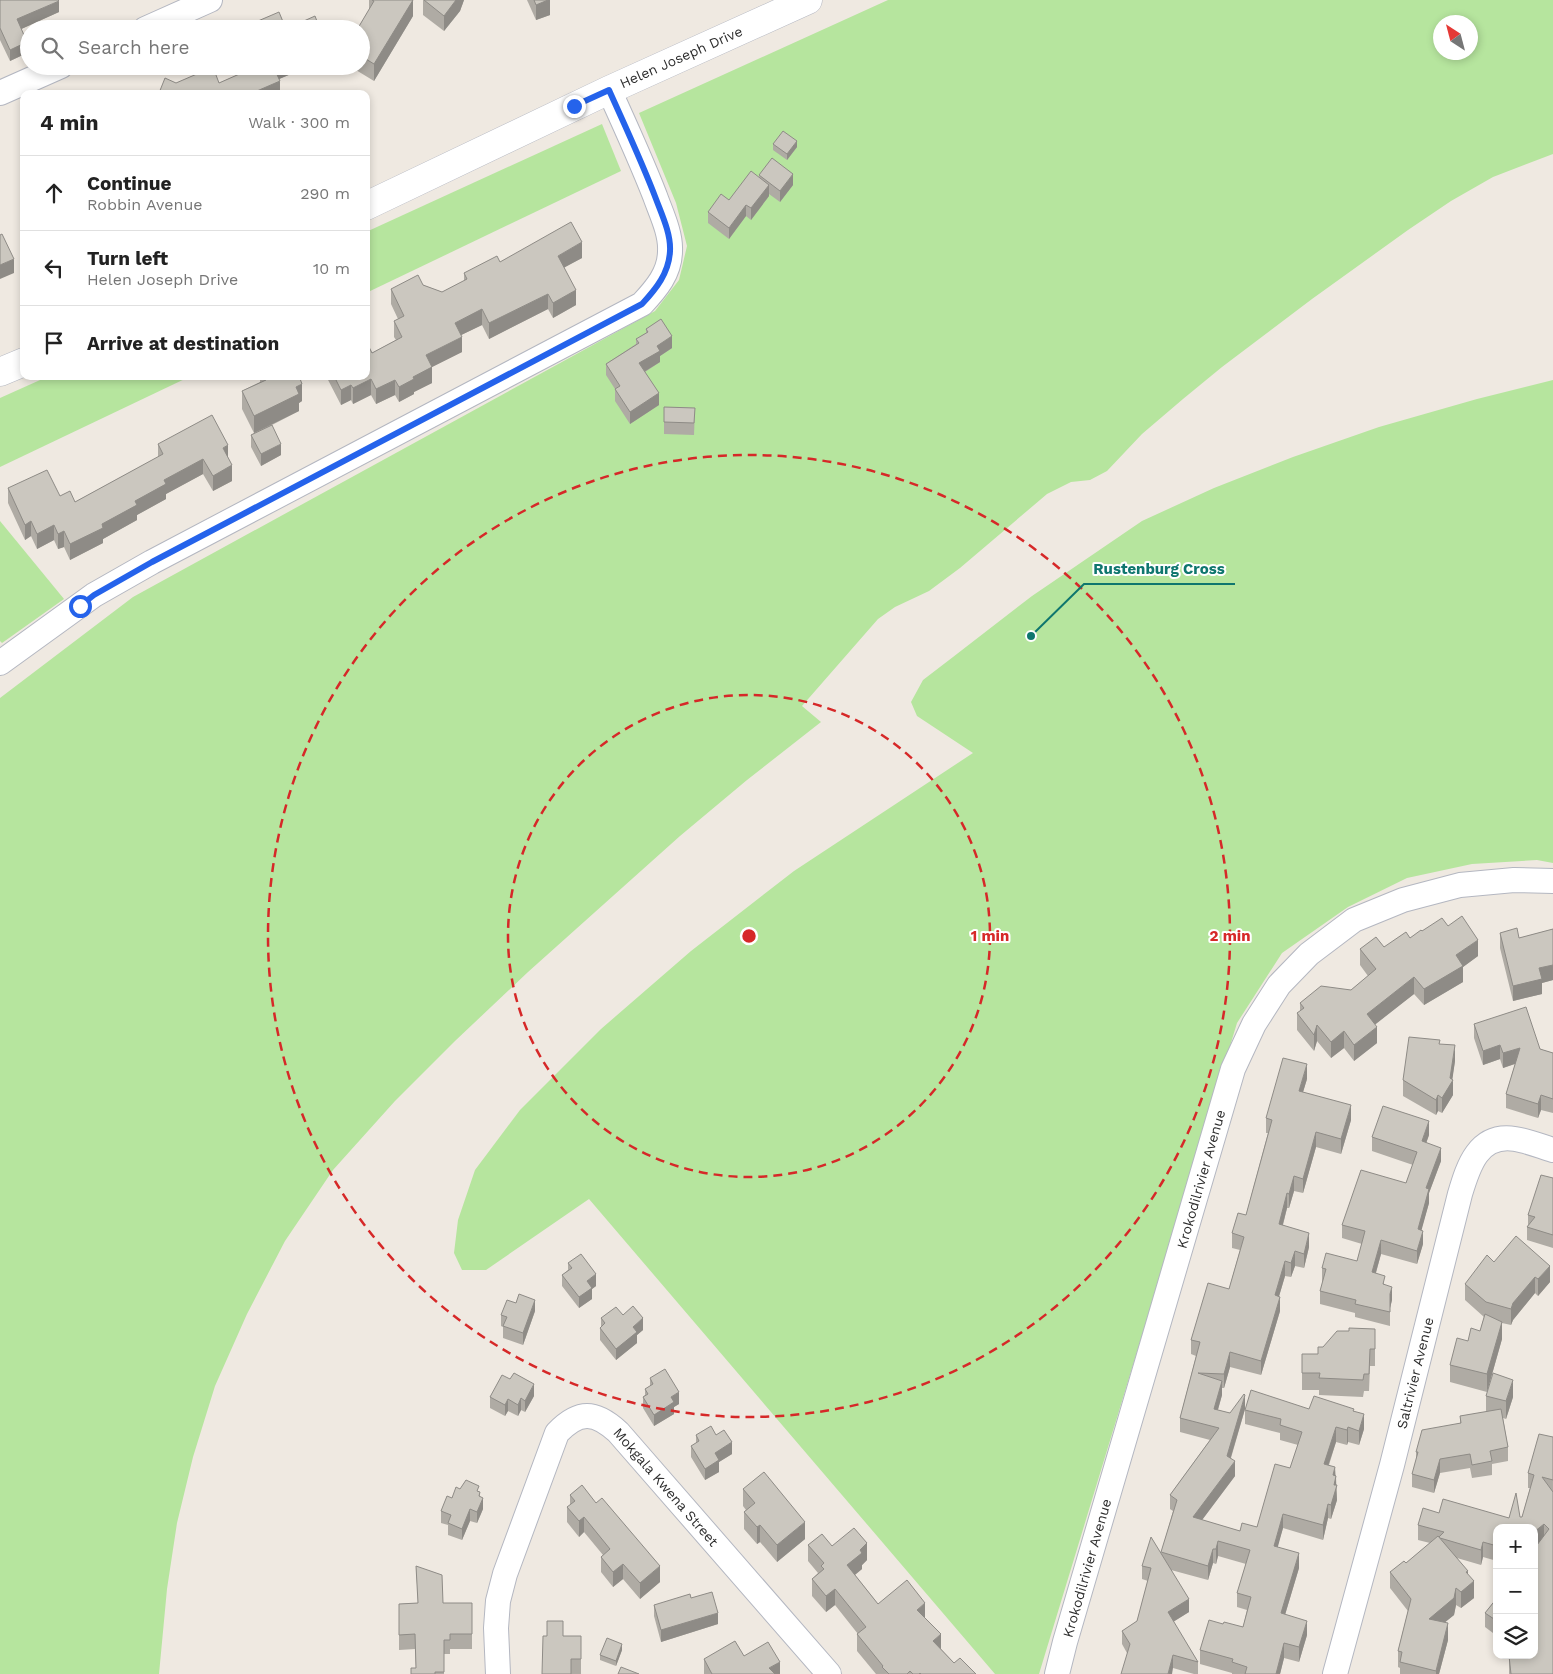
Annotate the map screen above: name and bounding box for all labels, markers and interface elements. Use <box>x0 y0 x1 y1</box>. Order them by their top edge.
north arrow <box>1433 15 1478 60</box>
search box <box>20 20 370 75</box>
street label: Helen Joseph Drive <box>617 23 745 91</box>
icon: search <box>38 34 66 62</box>
text: Search here <box>78 36 189 59</box>
route end <box>563 95 586 118</box>
text: 4 min <box>40 110 98 135</box>
text: Walk · 300 m <box>248 113 350 132</box>
text: Continue <box>87 172 171 195</box>
icon: ahead <box>40 179 68 207</box>
text: 290 m <box>300 184 350 203</box>
text: Robbin Avenue <box>87 195 203 214</box>
text: Turn left <box>87 247 168 270</box>
icon: left <box>40 254 68 282</box>
text: 10 m <box>313 259 350 278</box>
text: Helen Joseph Drive <box>87 270 238 289</box>
icon: arrive <box>40 329 68 357</box>
text: Arrive at destination <box>87 332 279 355</box>
callout: Rustenburg Cross <box>1084 554 1235 584</box>
text: Rustenburg Cross <box>1093 560 1225 578</box>
route start <box>69 595 92 618</box>
centre of rings <box>740 927 758 945</box>
text: 1 min <box>971 927 1009 945</box>
text: 2 min <box>1209 927 1251 945</box>
street label: Krokodilrivier Avenue <box>1174 1108 1228 1250</box>
street label: Saltrivier Avenue <box>1393 1316 1437 1430</box>
street label: Mokgala Kwena Street <box>610 1425 722 1550</box>
street label: Krokodilrivier Avenue <box>1060 1497 1114 1639</box>
map controls <box>1493 1524 1538 1659</box>
button: + <box>1493 1524 1538 1569</box>
button: − <box>1493 1569 1538 1614</box>
button: layers <box>1493 1614 1538 1659</box>

